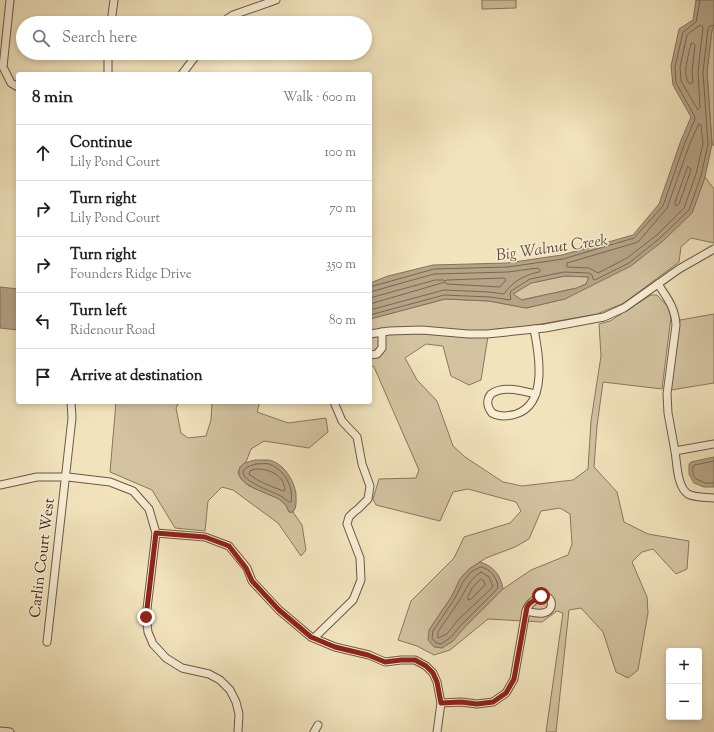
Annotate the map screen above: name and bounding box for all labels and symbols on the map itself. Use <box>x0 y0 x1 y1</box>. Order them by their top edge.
water label: Big Walnut Creek <box>495 230 609 268</box>
street label: Carlin Court West <box>25 497 61 619</box>
route start <box>532 587 550 605</box>
route end <box>137 608 155 626</box>

